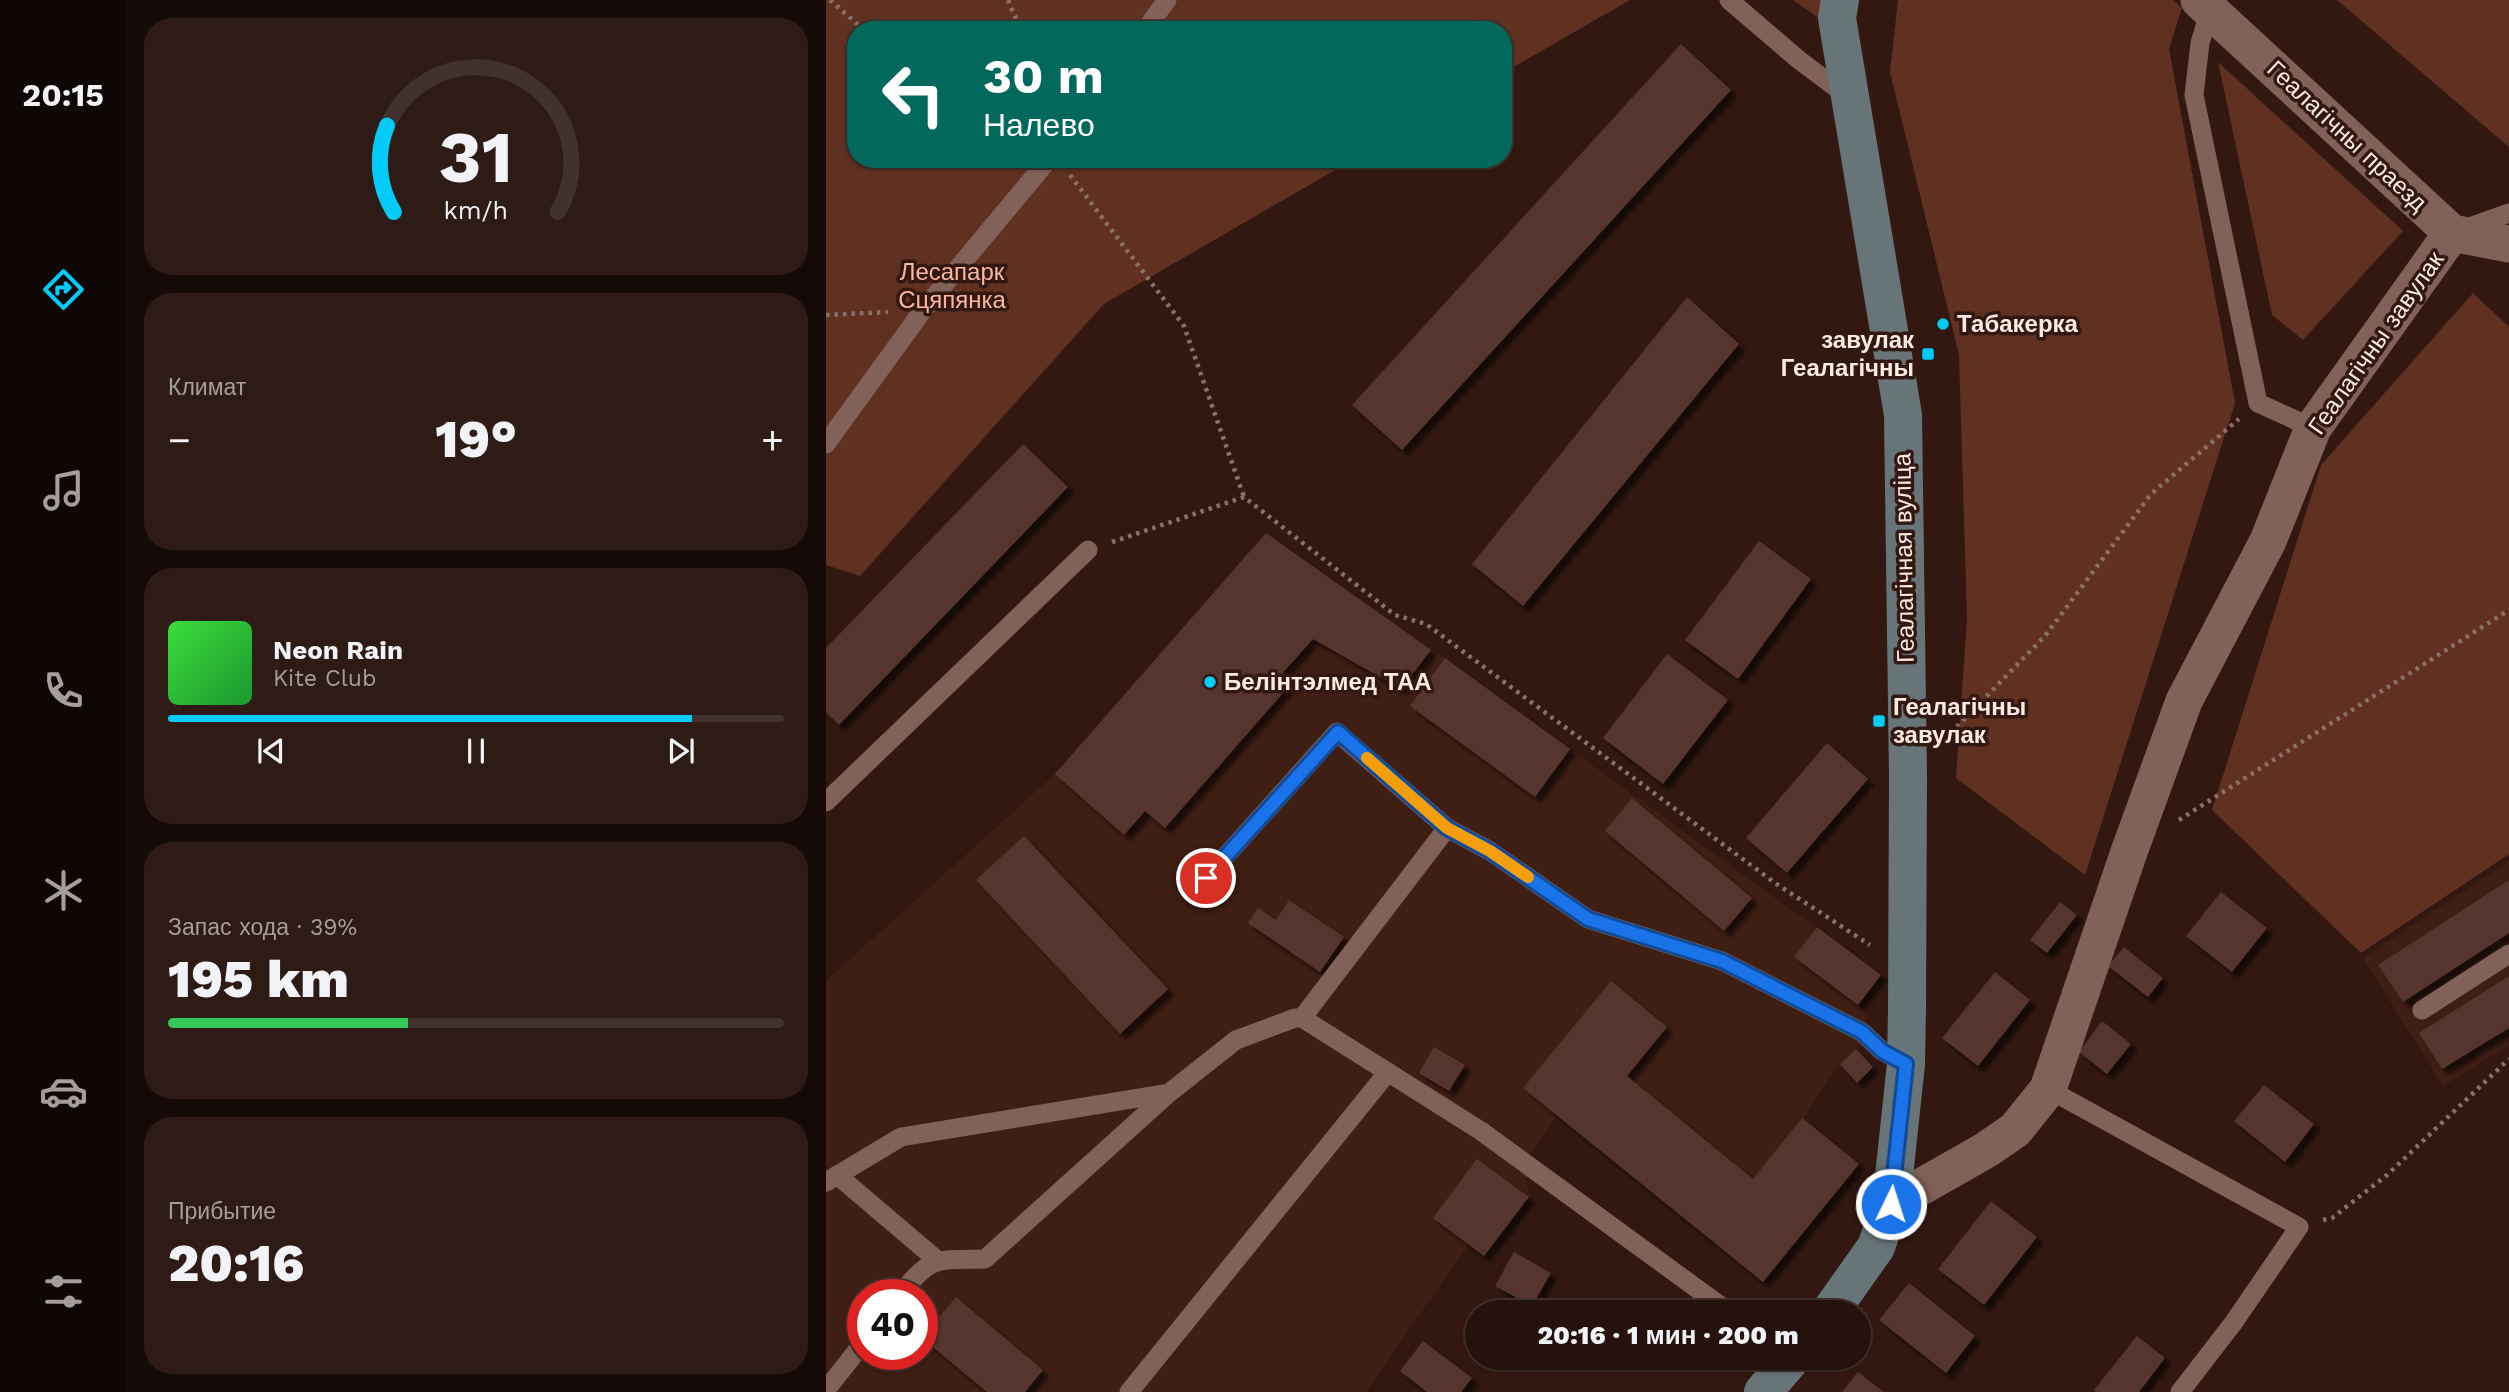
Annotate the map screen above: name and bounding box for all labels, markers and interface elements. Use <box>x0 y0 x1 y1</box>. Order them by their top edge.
text: 30 m <box>983 47 1104 105</box>
icon: left <box>868 49 959 140</box>
street label: Геалагічны праезд <box>2261 55 2433 217</box>
text: 20:15 <box>22 76 104 114</box>
text: Налево <box>983 106 1095 144</box>
text: 31 <box>439 115 513 201</box>
text: km/h <box>444 196 508 225</box>
street label: Геалагічны завулак <box>2302 246 2450 440</box>
park label: Лесапарк Сцяпянка <box>898 258 1006 314</box>
icon: directions <box>39 265 88 314</box>
place label: Табакерка <box>1957 310 2079 338</box>
marker: Табакерка <box>1935 316 1951 332</box>
place label: завулак Геалагічны <box>1781 326 1915 382</box>
marker: завулак Геалагічны <box>1920 346 1936 362</box>
text: Климат <box>168 374 246 401</box>
text: 19° <box>435 409 517 470</box>
text: − <box>168 418 191 462</box>
text: + <box>761 418 784 462</box>
street label: Геалагічная вуліца <box>1888 452 1920 663</box>
icon: music <box>39 466 88 515</box>
text: Neon Rain <box>273 635 403 665</box>
text: Kite Club <box>273 665 376 692</box>
icon: phone <box>39 666 88 715</box>
place label: Белінтэлмед ТАА <box>1224 668 1432 696</box>
marker: Белінтэлмед ТАА <box>1202 674 1218 690</box>
place label: Геалагічны завулак <box>1893 693 2026 749</box>
marker: Геалагічны завулак <box>1871 713 1887 729</box>
icon: previous <box>252 732 290 770</box>
icon: pause <box>457 732 495 770</box>
icon: next <box>662 732 700 770</box>
pin <box>1176 848 1236 908</box>
icon: arrive <box>1187 859 1225 897</box>
icon: climate <box>39 866 88 915</box>
text: Запас хода · 39% <box>168 914 357 941</box>
text: 195 km <box>168 949 349 1010</box>
icon: car <box>39 1067 88 1116</box>
position arrow <box>1854 1167 1928 1241</box>
text: Прибытие <box>168 1198 276 1225</box>
text: 20:16 <box>168 1233 304 1294</box>
icon: filters <box>39 1267 88 1316</box>
speed limit sign: 40 <box>847 1279 938 1370</box>
text: 20:16 · 1 мин · 200 m <box>1537 1320 1799 1350</box>

